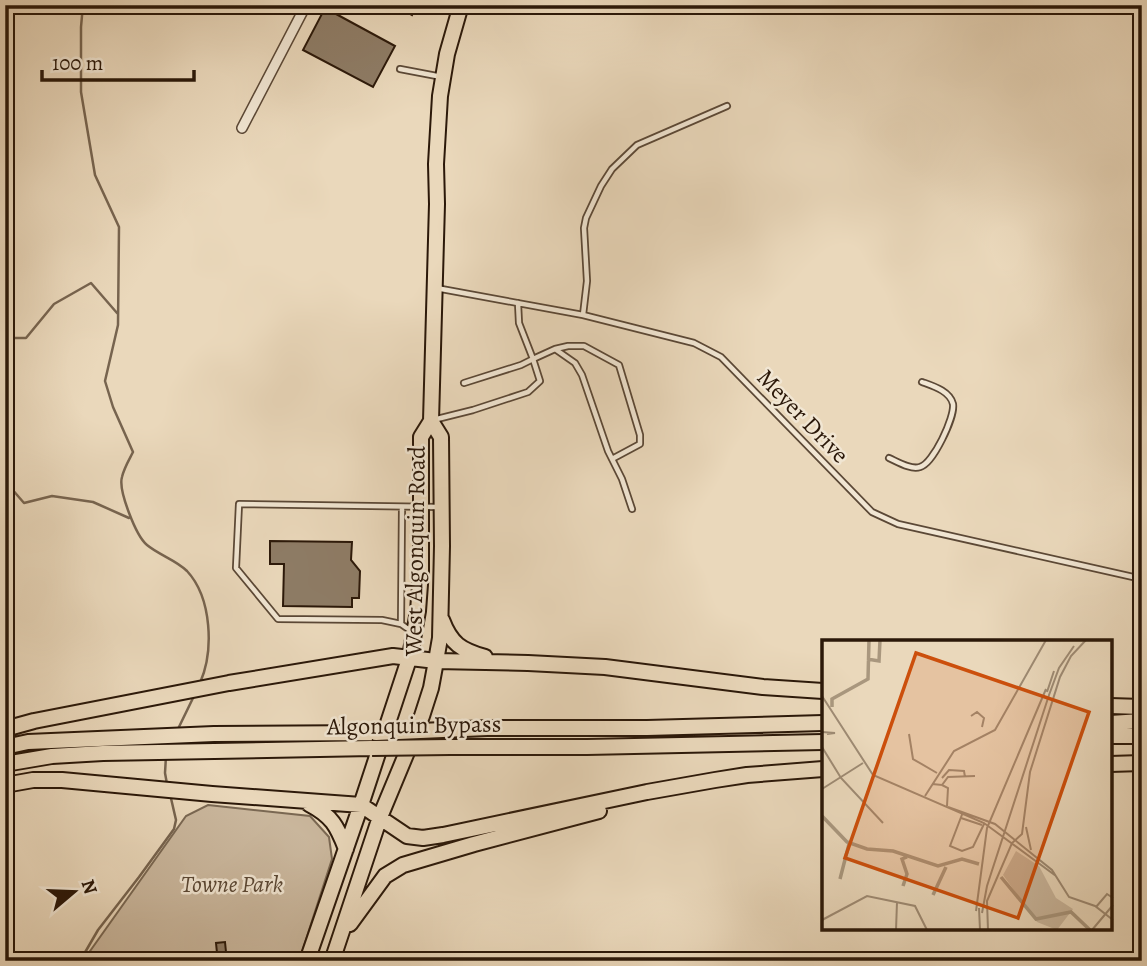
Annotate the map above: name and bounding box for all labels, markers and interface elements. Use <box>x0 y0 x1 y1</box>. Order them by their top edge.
scale bar <box>42 38 194 82</box>
text: 100 m <box>52 49 103 77</box>
street label: Meyer Drive <box>750 362 856 470</box>
street label: West Algonquin Road <box>397 446 433 657</box>
inset map <box>822 640 1112 931</box>
street label: Algonquin Bypass <box>325 707 502 743</box>
north arrow <box>38 858 108 928</box>
park label: Towne Park <box>181 868 283 900</box>
text: N <box>75 876 104 898</box>

